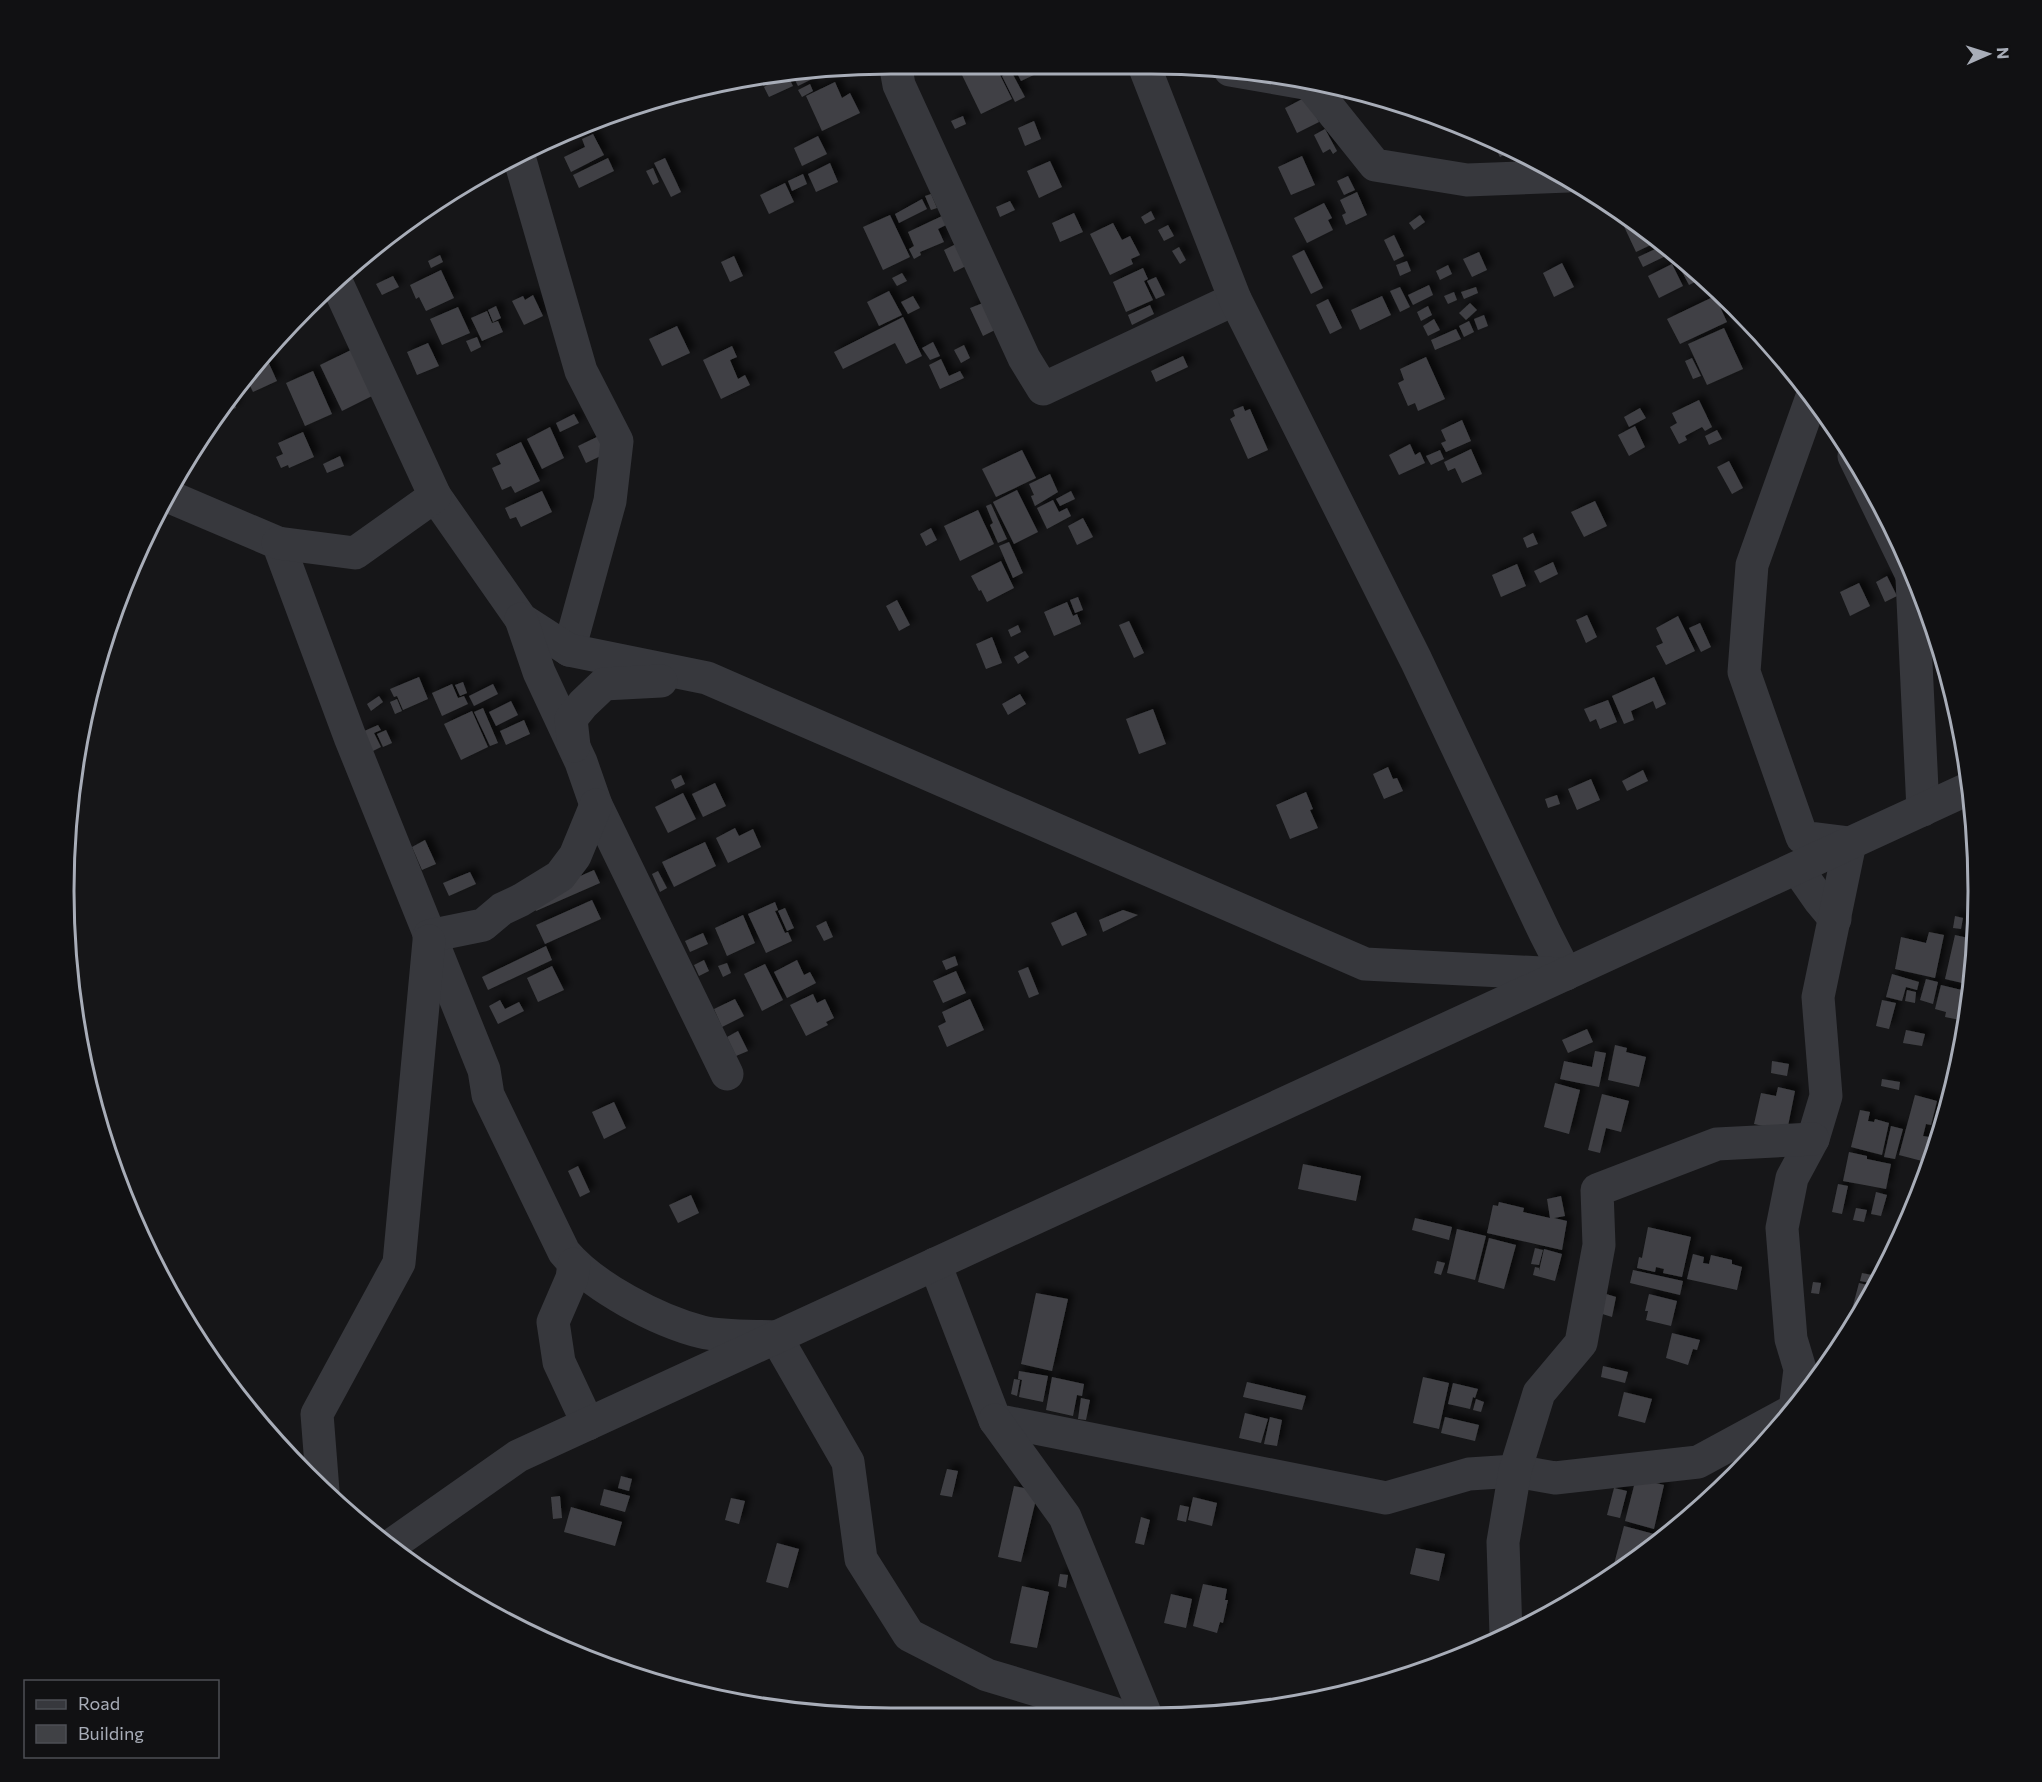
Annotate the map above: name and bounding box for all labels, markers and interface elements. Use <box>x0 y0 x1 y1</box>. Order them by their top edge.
north arrow <box>1958 24 2018 84</box>
text: N <box>1994 47 2013 60</box>
legend <box>24 1680 219 1758</box>
text: Road <box>78 1692 120 1714</box>
text: Building <box>78 1722 144 1744</box>

